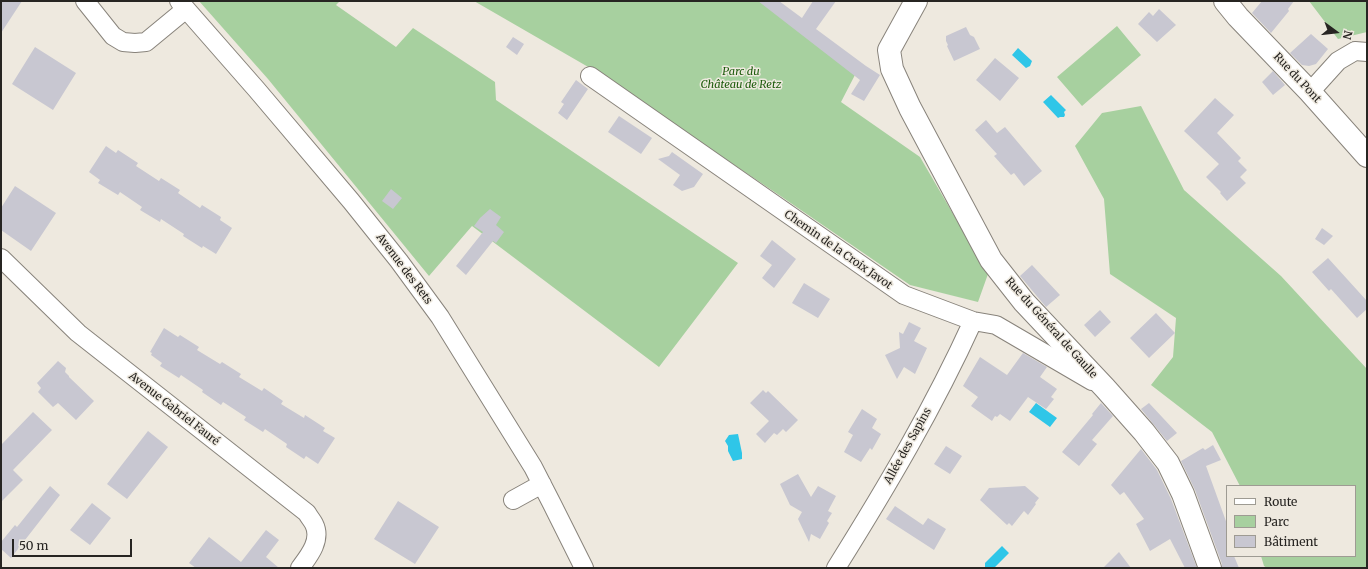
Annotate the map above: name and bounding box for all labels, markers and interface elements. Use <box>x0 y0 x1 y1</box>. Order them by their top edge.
north arrow <box>1316 12 1356 52</box>
text: N <box>1340 29 1355 41</box>
street label: Rue du Pont <box>1271 50 1323 106</box>
park label: Parc du Château de Retz <box>701 65 781 91</box>
street label: Chemin de la Croix Javot <box>782 208 894 292</box>
street label: Avenue des Rets <box>373 231 435 307</box>
street label: Rue du Général de Gaulle <box>1002 275 1100 381</box>
street label: Avenue Gabriel Fauré <box>126 370 222 448</box>
street label: Allée des Sapins <box>882 406 934 486</box>
legend <box>1226 485 1356 557</box>
text: Route <box>1264 494 1297 509</box>
text: Parc <box>1264 514 1289 529</box>
scale bar <box>14 531 134 557</box>
text: Bâtiment <box>1264 534 1318 549</box>
text: 50 m <box>19 538 48 553</box>

